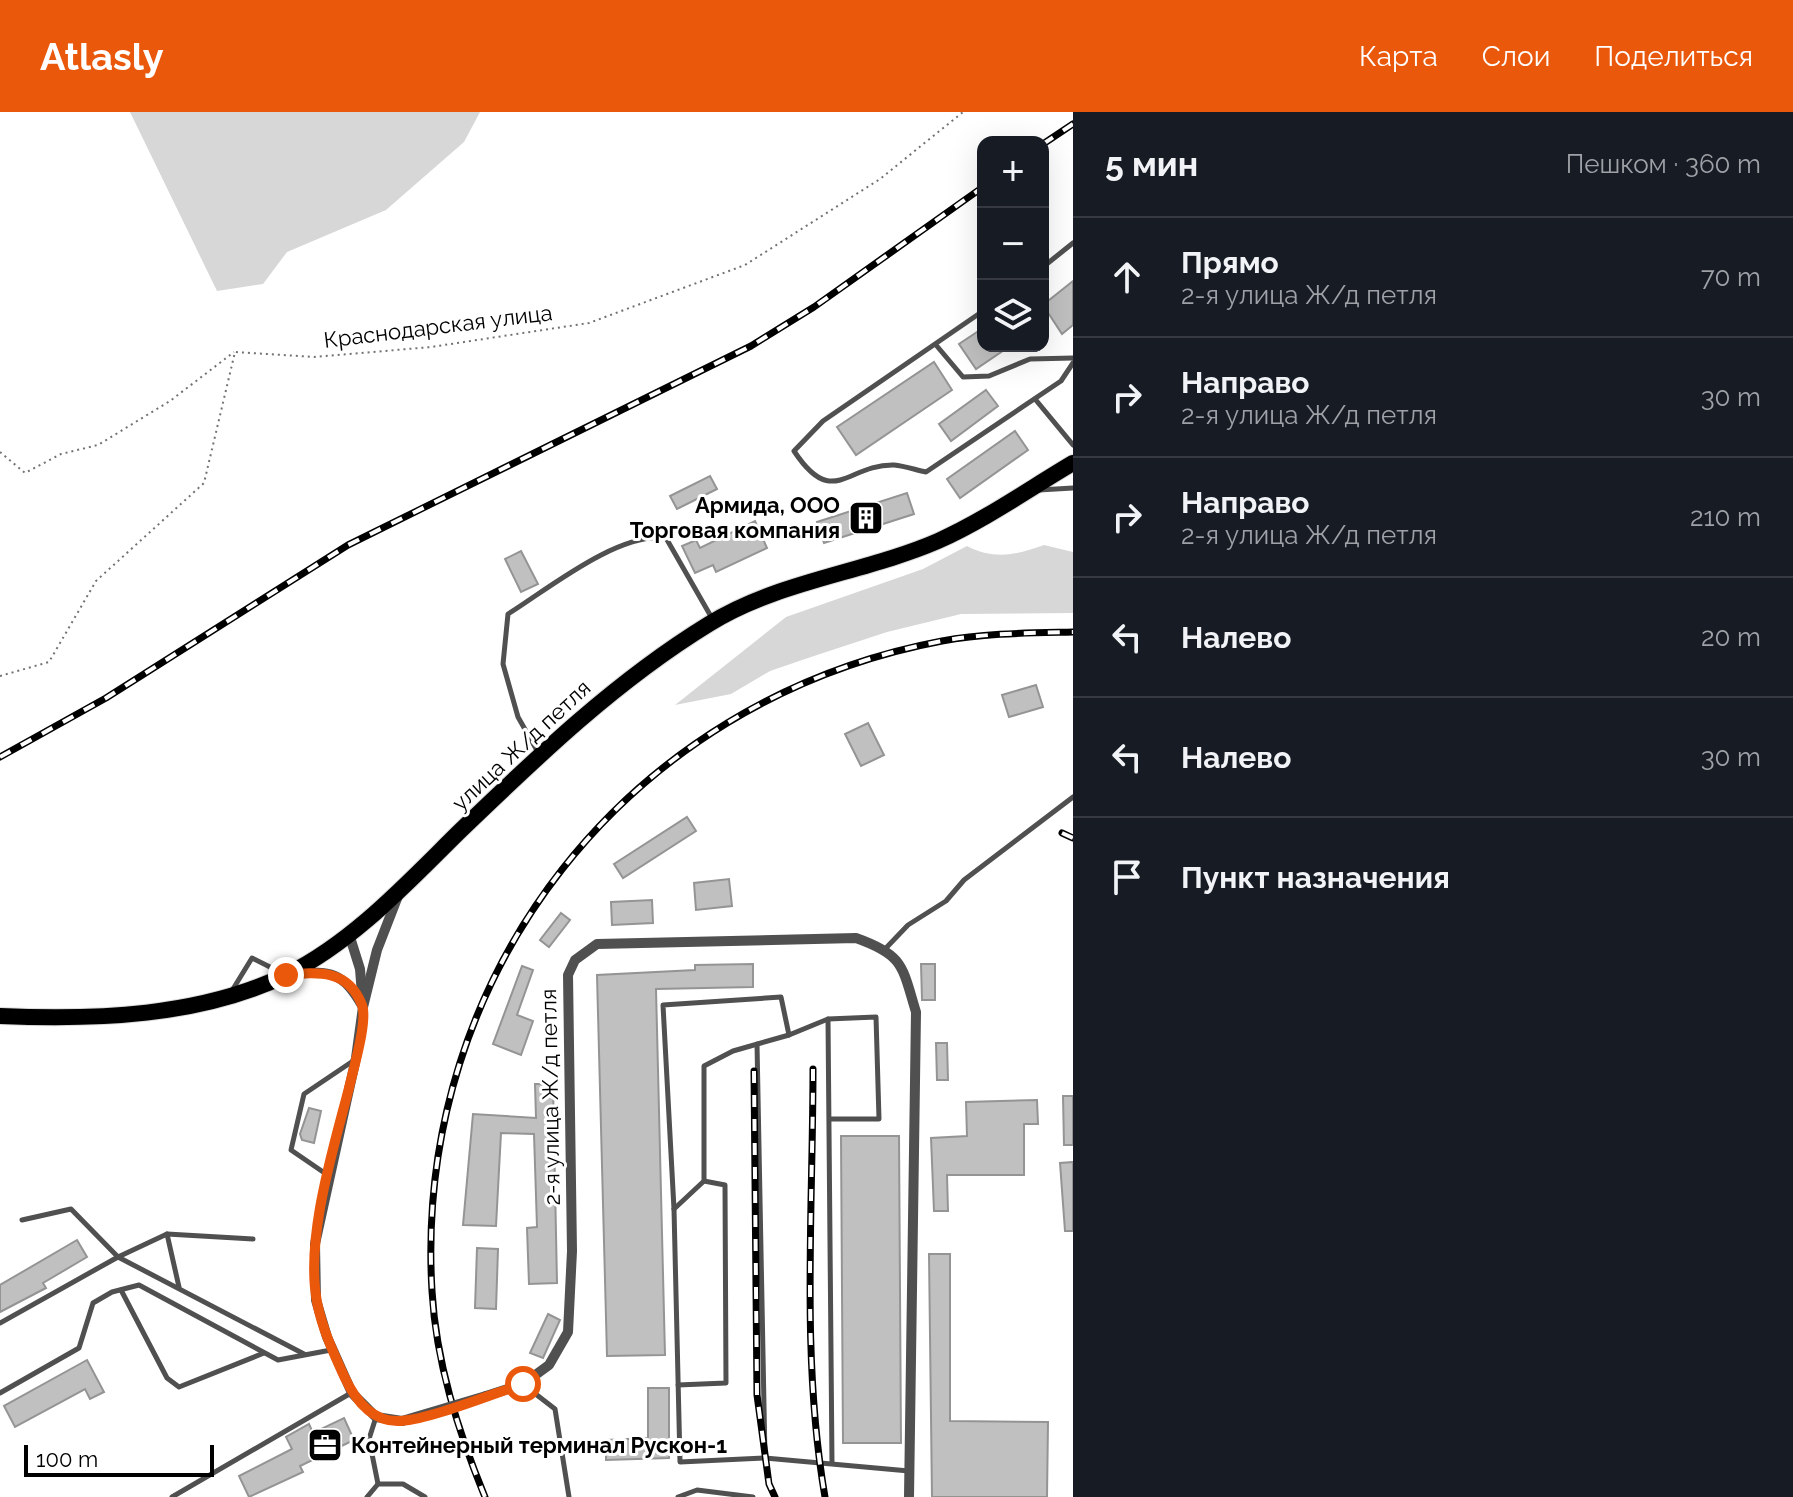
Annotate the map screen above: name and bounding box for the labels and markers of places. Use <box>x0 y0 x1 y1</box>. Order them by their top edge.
place label: Армида, ООО Торговая компания <box>630 492 840 543</box>
building icon: Армида, ООО Торговая компания <box>847 499 885 537</box>
office icon: Контейнерный терминал Рускон-1 <box>306 1426 344 1464</box>
place label: Контейнерный терминал Рускон-1 <box>351 1432 727 1458</box>

